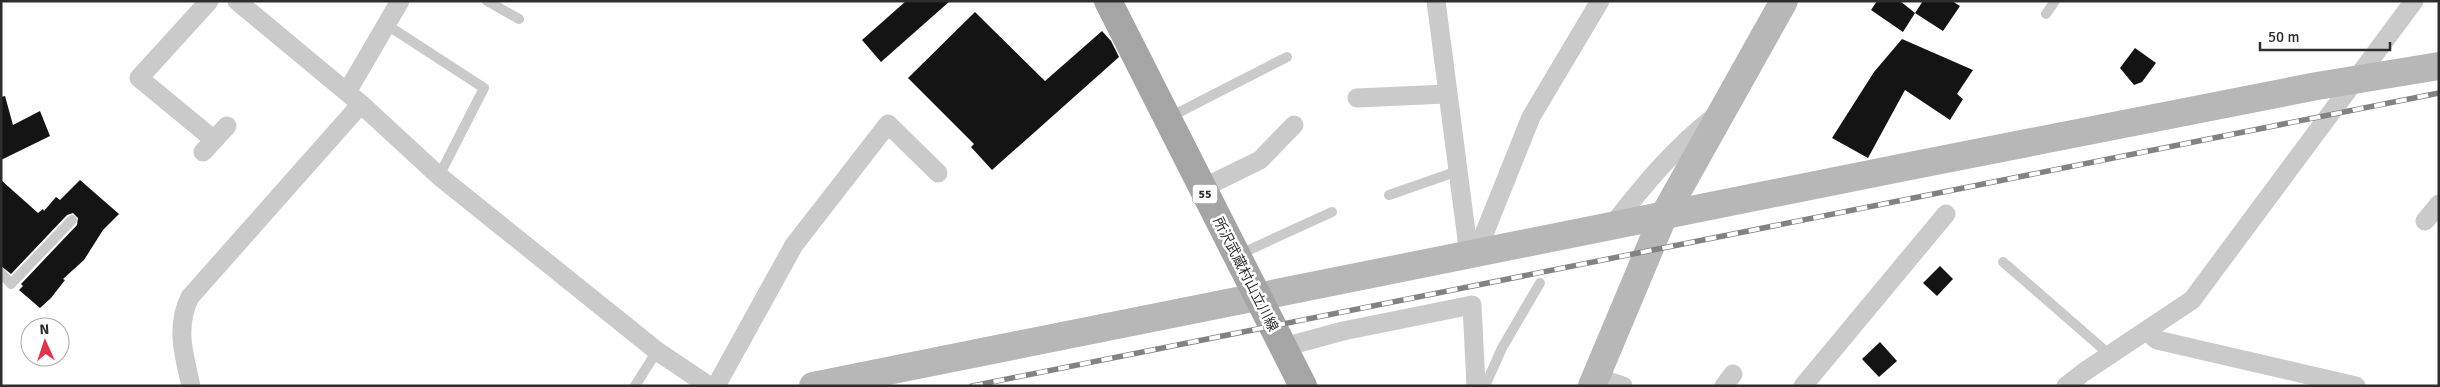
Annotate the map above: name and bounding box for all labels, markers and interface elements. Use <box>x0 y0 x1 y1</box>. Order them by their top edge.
scale bar <box>2260 20 2390 52</box>
text: 50 m <box>2268 28 2299 46</box>
road number: 55 <box>1192 184 1218 203</box>
street label: 所沢武蔵村山立川線 <box>1209 214 1282 334</box>
north arrow <box>20 317 70 367</box>
text: N <box>39 321 50 338</box>

